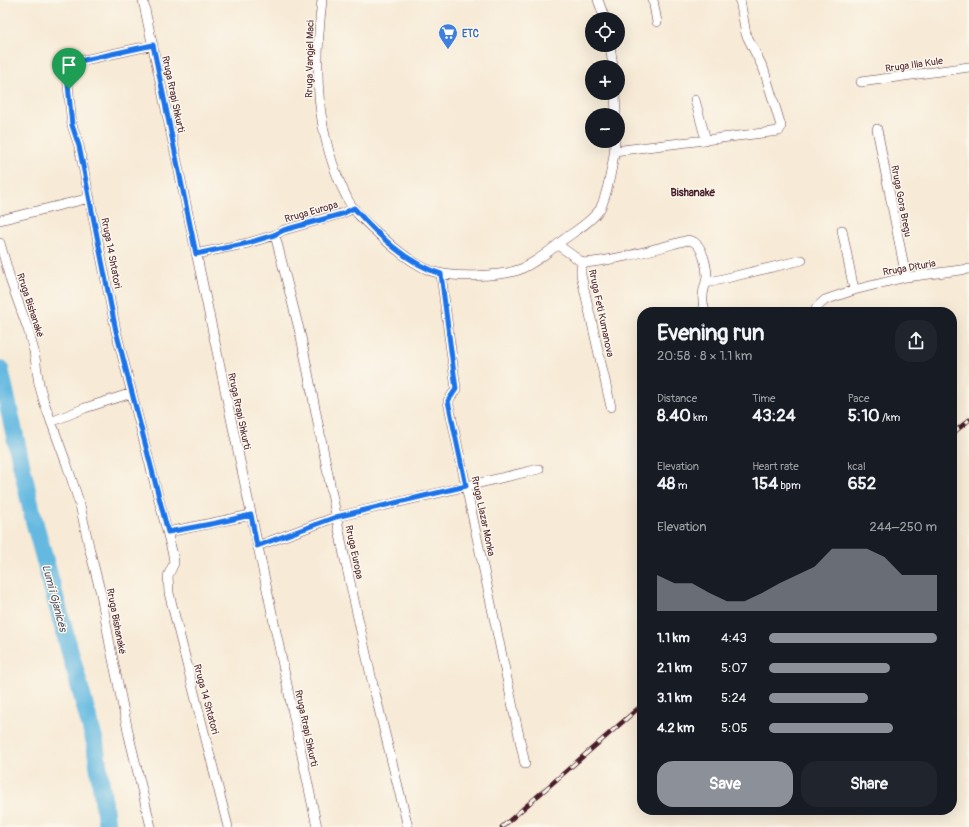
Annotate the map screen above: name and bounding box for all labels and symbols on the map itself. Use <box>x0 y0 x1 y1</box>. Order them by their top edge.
street label: Rruga Vangjel Maci <box>303 20 317 98</box>
supermarket icon: ETC <box>437 22 459 50</box>
place label: ETC <box>462 28 479 40</box>
pin <box>52 48 86 89</box>
street label: Rruga Rrapi Shkurti <box>159 55 187 134</box>
street label: Rruga Ilia Kule <box>884 55 944 75</box>
street label: Rruga Gora Bregu <box>888 164 914 238</box>
district label: Bishanakë <box>671 186 716 199</box>
street label: Rruga Europa <box>283 199 340 225</box>
street label: Rruga 14 Shtatori <box>98 217 124 290</box>
street label: Rruga Dituria <box>882 257 937 279</box>
street label: Rruga Feti Kumanova <box>586 268 616 358</box>
street label: Rruga Bishanakë <box>14 272 46 339</box>
street label: Rruga Rrapi Shkurti <box>225 372 253 451</box>
street label: Rruga Llazar Monka <box>469 475 497 558</box>
street label: Rruga Europa <box>342 524 366 581</box>
water label: Lumi i Gjanicës <box>39 563 70 634</box>
street label: Rruga Bishanakë <box>104 587 128 655</box>
street label: Rruga 14 Shtatori <box>191 663 221 736</box>
street label: Rruga Rrapi Shkurti <box>292 689 320 768</box>

